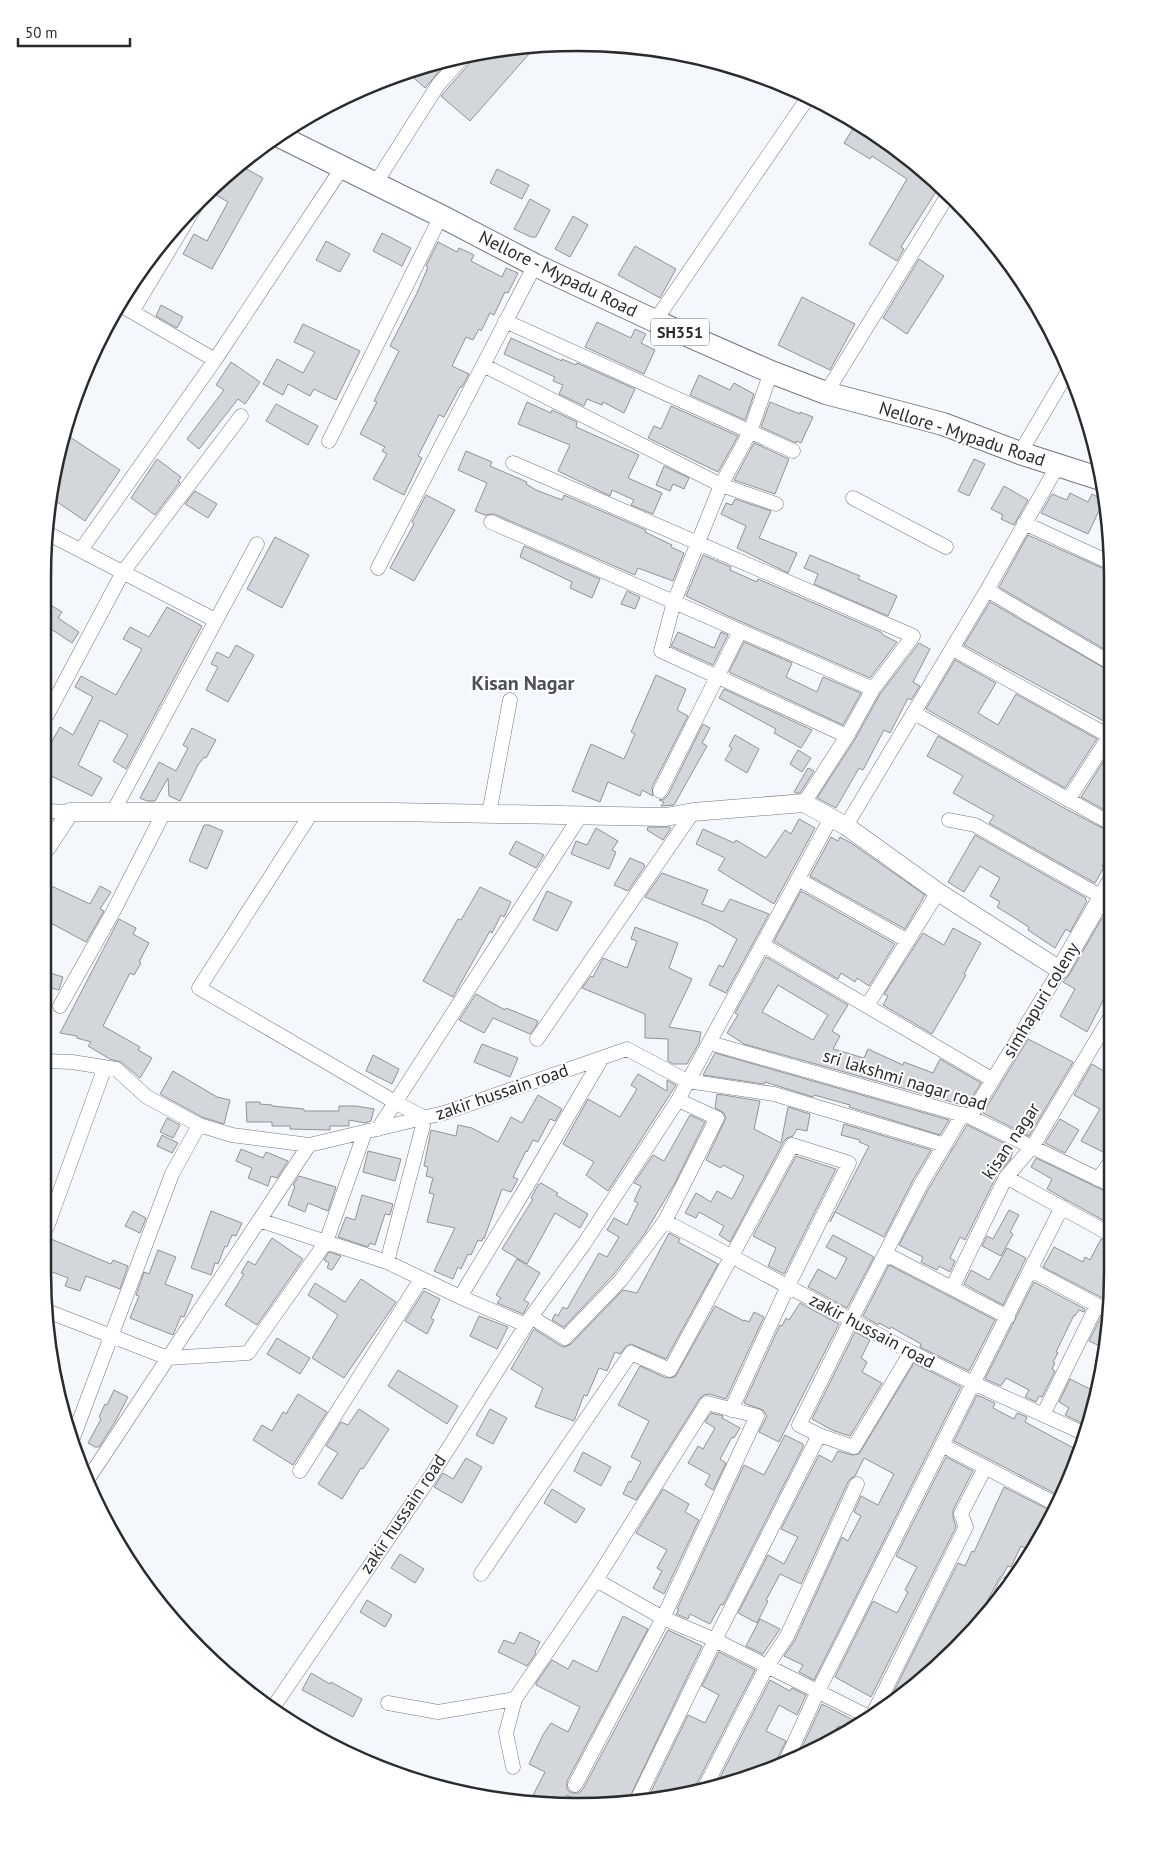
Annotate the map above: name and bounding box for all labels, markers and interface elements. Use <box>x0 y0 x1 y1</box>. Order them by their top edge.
scale bar <box>18 15 130 47</box>
text: 50 m <box>25 23 58 42</box>
street label: Nellore - Mypadu Road <box>475 225 641 322</box>
road number: SH351 <box>651 318 709 346</box>
street label: Nellore - Mypadu Road <box>876 396 1048 471</box>
district label: Kisan Nagar <box>472 670 574 696</box>
street label: simhapuri coleny <box>997 937 1084 1062</box>
street label: sri lakshmi nagar road <box>820 1044 990 1115</box>
street label: zakir hussain road <box>432 1058 571 1125</box>
street label: kisan nagar <box>976 1098 1045 1184</box>
street label: zakir hussain road <box>806 1288 939 1373</box>
street label: zakir hussain road <box>354 1450 451 1578</box>

